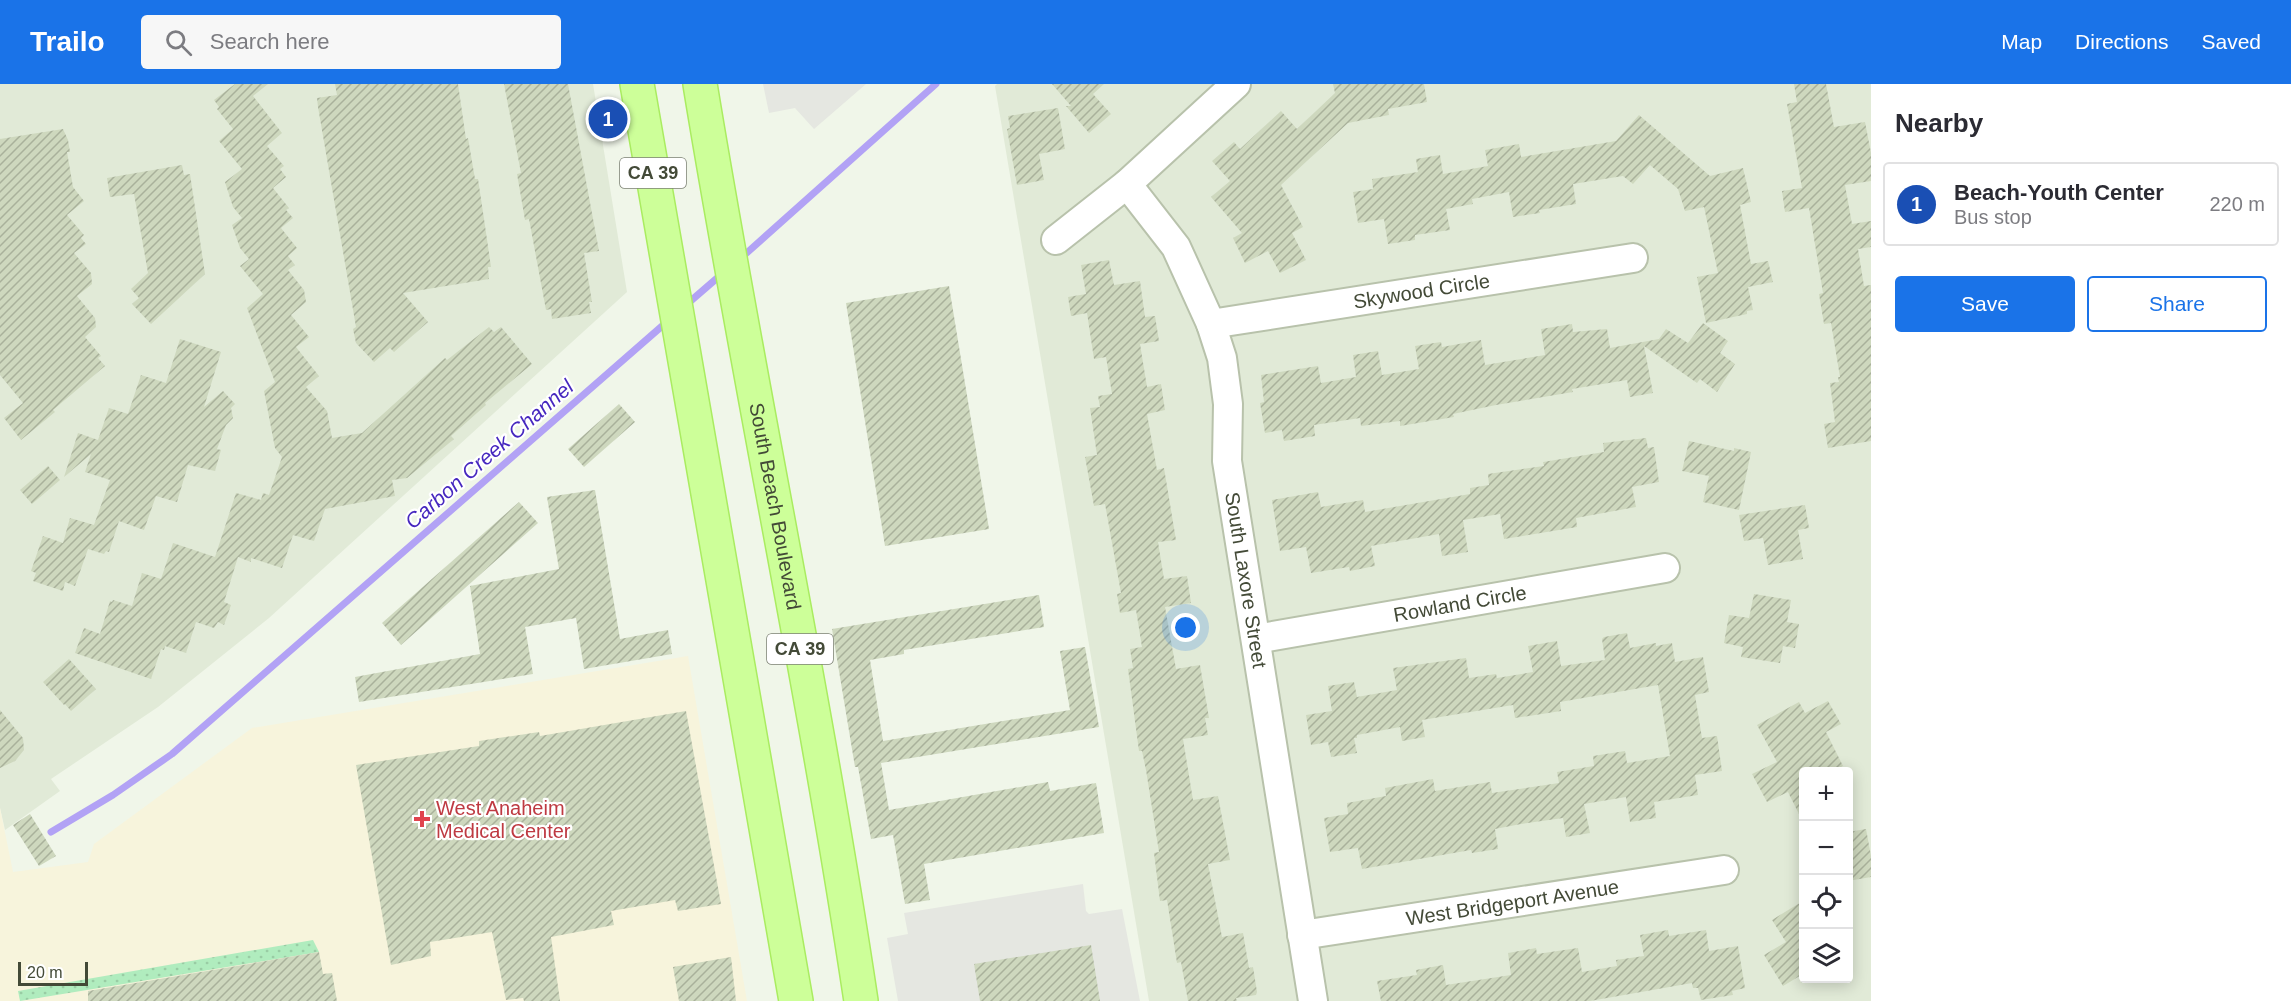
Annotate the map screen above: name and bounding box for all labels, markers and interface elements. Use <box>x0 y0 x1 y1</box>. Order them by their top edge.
search box <box>141 15 561 69</box>
text: Trailo <box>30 26 105 57</box>
icon: search <box>162 26 195 59</box>
text: Search here <box>210 29 330 54</box>
text: Map <box>2001 30 2042 53</box>
text: Directions <box>2075 30 2168 53</box>
text: Saved <box>2201 30 2261 53</box>
pin: 1 <box>588 96 628 141</box>
text: Nearby <box>1895 108 1983 138</box>
road number: CA 39 <box>620 158 686 188</box>
text: Beach-Youth Center <box>1954 180 2164 205</box>
text: 1 <box>1911 193 1922 215</box>
text: 220 m <box>2209 193 2265 215</box>
text: Bus stop <box>1954 206 2032 228</box>
street label: Skywood Circle <box>1352 270 1491 313</box>
button: Save <box>1895 276 2075 332</box>
button: Share <box>2087 276 2267 332</box>
water label: Carbon Creek Channel <box>400 374 579 533</box>
street label: South Beach Boulevard <box>745 401 805 612</box>
street label: South Laxore Street <box>1221 490 1271 670</box>
street label: Rowland Circle <box>1392 581 1528 626</box>
your location <box>1171 613 1200 642</box>
road number: CA 39 <box>767 634 833 664</box>
map controls <box>1799 767 1853 983</box>
button: + <box>1799 767 1853 821</box>
place label: West Anaheim Medical Center <box>436 797 571 842</box>
marker: West Anaheim Medical Center <box>413 810 431 828</box>
button: − <box>1799 821 1853 875</box>
street label: West Bridgeport Avenue <box>1405 875 1620 930</box>
button: locate <box>1799 875 1853 929</box>
button: layers <box>1799 929 1853 983</box>
scale bar <box>18 959 88 986</box>
text: 20 m <box>27 964 63 981</box>

